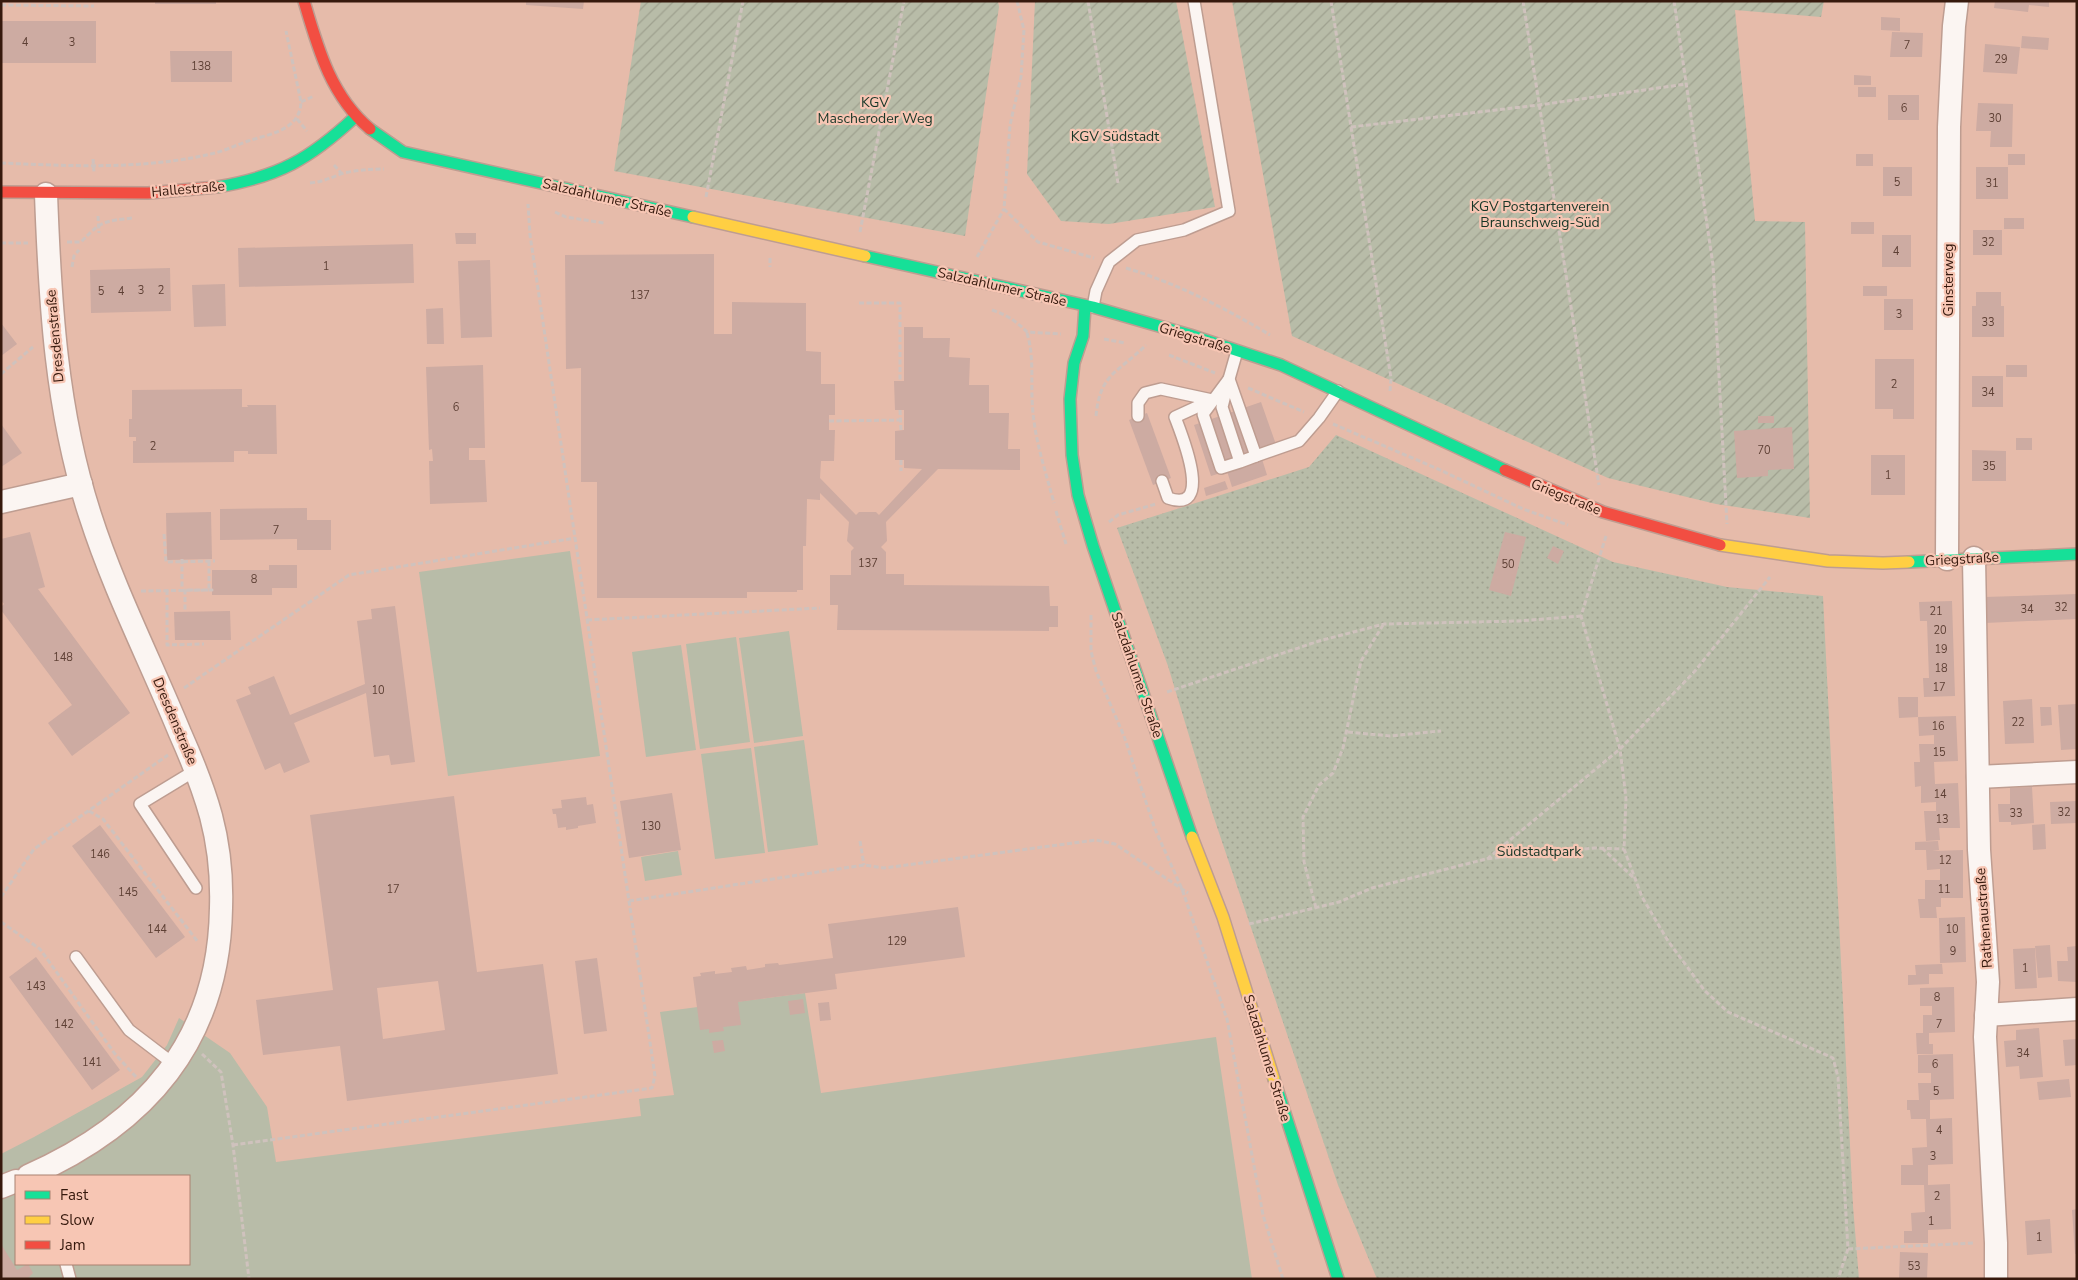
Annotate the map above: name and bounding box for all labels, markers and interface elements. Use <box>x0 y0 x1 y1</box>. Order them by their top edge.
house number: 4 <box>22 35 29 50</box>
house number: 3 <box>69 35 75 50</box>
house number: 7 <box>1904 38 1910 53</box>
house number: 29 <box>1994 52 2008 67</box>
house number: 138 <box>191 59 211 74</box>
park label: KGV Mascheroder Weg <box>817 93 933 128</box>
house number: 6 <box>1901 101 1908 116</box>
house number: 30 <box>1988 111 2002 126</box>
park label: KGV Südstadt <box>1071 127 1159 146</box>
street label: Salzdahlumer Straße <box>541 174 673 222</box>
house number: 5 <box>1894 175 1901 190</box>
street label: Hallestraße <box>150 176 226 202</box>
house number: 31 <box>1985 176 1999 191</box>
park label: KGV Postgartenverein Braunschweig-Süd <box>1471 197 1609 232</box>
house number: 32 <box>1981 235 1995 250</box>
street label: Ginsterweg <box>1939 243 1958 317</box>
house number: 4 <box>1893 244 1900 259</box>
house number: 1 <box>323 259 329 274</box>
street label: Salzdahlumer Straße <box>936 263 1068 311</box>
house number: 3 <box>138 283 144 298</box>
house number: 2 <box>158 283 164 298</box>
house number: 5 <box>98 284 105 299</box>
house number: 4 <box>118 284 125 299</box>
house number: 137 <box>630 288 650 303</box>
street label: Dresdenstraße <box>41 289 69 383</box>
house number: 3 <box>1896 307 1902 322</box>
house number: 33 <box>1981 315 1995 330</box>
street label: Griegstraße <box>1157 318 1233 358</box>
house number: 2 <box>1891 377 1897 392</box>
house number: 34 <box>1981 385 1995 400</box>
house number: 6 <box>453 400 460 415</box>
house number: 2 <box>150 439 156 454</box>
house number: 70 <box>1757 443 1771 458</box>
house number: 35 <box>1982 459 1996 474</box>
house number: 1 <box>1885 468 1891 483</box>
street label: Griegstraße <box>1528 474 1604 520</box>
house number: 7 <box>273 523 279 538</box>
street label: Griegstraße <box>1925 548 1999 570</box>
house number: 137 <box>858 556 878 571</box>
house number: 50 <box>1501 557 1515 572</box>
house number: 8 <box>251 572 258 587</box>
house number: 32 <box>2054 600 2068 615</box>
house number: 34 <box>2020 602 2034 617</box>
house number: 21 <box>1929 604 1943 619</box>
street label: Salzdahlumer Straße <box>1107 610 1167 740</box>
house number: 20 <box>1933 623 1947 638</box>
house number: 19 <box>1934 642 1948 657</box>
house number: 148 <box>53 650 73 665</box>
house number: 18 <box>1934 661 1948 676</box>
street label: Dresdenstraße <box>148 674 202 768</box>
house number: 17 <box>1932 680 1946 695</box>
house number: 10 <box>371 683 385 698</box>
house number: 22 <box>2011 715 2025 730</box>
house number: 16 <box>1931 719 1945 734</box>
house number: 15 <box>1932 745 1946 760</box>
house number: 14 <box>1933 787 1947 802</box>
house number: 32 <box>2057 805 2071 820</box>
house number: 33 <box>2009 806 2023 821</box>
house number: 13 <box>1935 812 1949 827</box>
house number: 130 <box>641 819 661 834</box>
park label: Südstadtpark <box>1497 842 1582 861</box>
house number: 146 <box>90 847 110 862</box>
house number: 12 <box>1938 853 1952 868</box>
street label: Rathenaustraße <box>1971 867 1997 969</box>
house number: 17 <box>386 882 400 897</box>
house number: 11 <box>1937 882 1951 897</box>
house number: 145 <box>118 885 138 900</box>
house number: 144 <box>147 922 167 937</box>
house number: 10 <box>1945 922 1959 937</box>
house number: 129 <box>887 934 907 949</box>
house number: 9 <box>1950 944 1956 959</box>
house number: 1 <box>2022 961 2028 976</box>
house number: 143 <box>26 979 46 994</box>
house number: 8 <box>1934 990 1941 1005</box>
street label: Salzdahlumer Straße <box>1239 992 1295 1124</box>
house number: 142 <box>54 1017 74 1032</box>
house number: 7 <box>1936 1017 1942 1032</box>
house number: 34 <box>2016 1046 2030 1061</box>
house number: 141 <box>82 1055 102 1070</box>
house number: 6 <box>1932 1057 1939 1072</box>
house number: 5 <box>1933 1084 1940 1099</box>
house number: 4 <box>1936 1123 1943 1138</box>
house number: 3 <box>1930 1149 1936 1164</box>
legend <box>15 1175 190 1265</box>
text: Fast <box>60 1185 89 1205</box>
house number: 2 <box>1934 1189 1940 1204</box>
text: Slow <box>60 1210 95 1230</box>
house number: 1 <box>1928 1214 1934 1229</box>
house number: 1 <box>2036 1230 2042 1245</box>
text: Jam <box>59 1235 86 1255</box>
house number: 53 <box>1907 1259 1921 1274</box>

